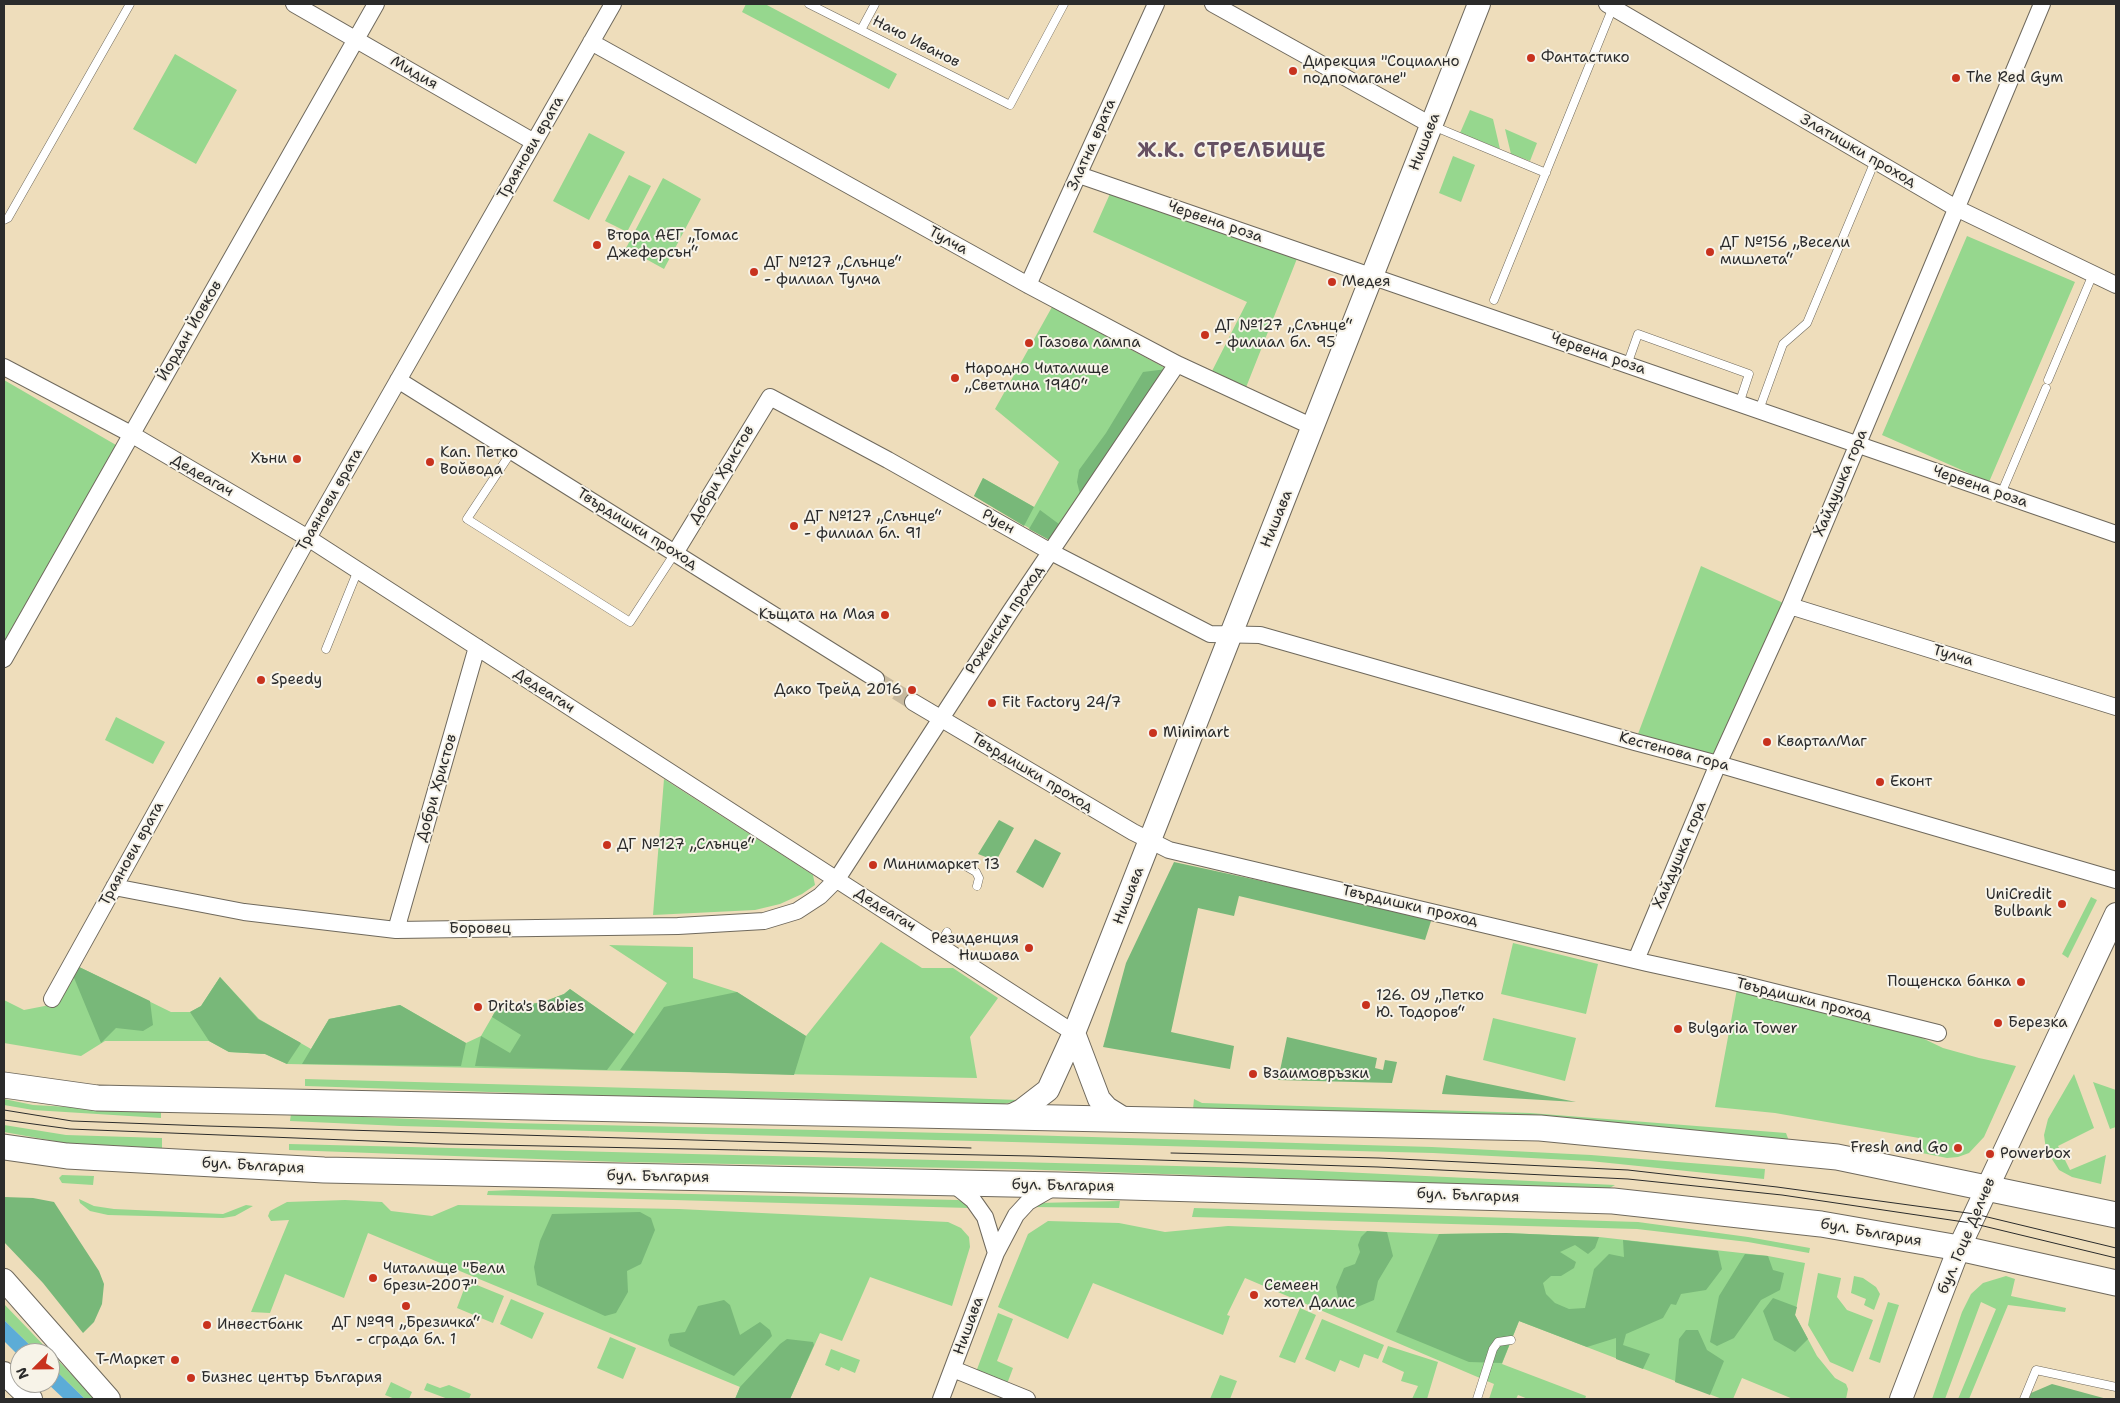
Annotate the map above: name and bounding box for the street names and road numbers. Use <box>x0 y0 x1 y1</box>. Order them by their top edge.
street label: Начо Иванов <box>869 12 963 72</box>
street label: Мидия <box>387 52 441 94</box>
street label: Траянови врата <box>494 93 568 203</box>
street label: Златна врата <box>1064 96 1120 194</box>
street label: Златишки проход <box>1797 110 1919 192</box>
street label: Нишава <box>1406 111 1444 173</box>
street label: Червена роза <box>1165 197 1265 247</box>
street label: Тулча <box>925 223 971 259</box>
street label: Йордан Йовков <box>154 278 226 384</box>
street label: Червена роза <box>1548 329 1648 379</box>
street label: Добри Христов <box>686 423 758 527</box>
street label: Хайдушка гора <box>1810 427 1872 539</box>
street label: Траянови врата <box>293 445 367 555</box>
street label: Дедеагач <box>168 451 236 501</box>
street label: Червена роза <box>1930 462 2030 512</box>
street label: Твърдишки проход <box>573 485 701 573</box>
street label: Нишава <box>1257 488 1297 550</box>
street label: Руен <box>979 506 1017 538</box>
street label: Роженски проход <box>962 562 1048 678</box>
street label: Тулча <box>1930 641 1976 671</box>
street label: Дедеагач <box>510 665 578 717</box>
street label: Твърдишки проход <box>968 729 1096 817</box>
street label: Кестенова гора <box>1617 729 1731 775</box>
street label: Добри Христов <box>413 732 461 844</box>
street label: Траянови врата <box>96 799 168 909</box>
street label: Хайдушка гора <box>1649 799 1711 911</box>
street label: Нишава <box>1110 865 1148 927</box>
street label: Твърдишки проход <box>1340 882 1480 930</box>
street label: Дедеагач <box>851 884 919 936</box>
street label: Боровец <box>449 920 511 938</box>
street label: Твърдишки проход <box>1734 974 1874 1026</box>
street label: бул. България <box>201 1154 305 1178</box>
street label: бул. България <box>606 1167 710 1187</box>
street label: бул. Гоце Делчев <box>1934 1175 2000 1297</box>
street label: бул. България <box>1011 1176 1115 1196</box>
street label: бул. България <box>1416 1185 1520 1207</box>
street label: бул. България <box>1819 1215 1923 1251</box>
street label: Нишава <box>950 1295 988 1357</box>

